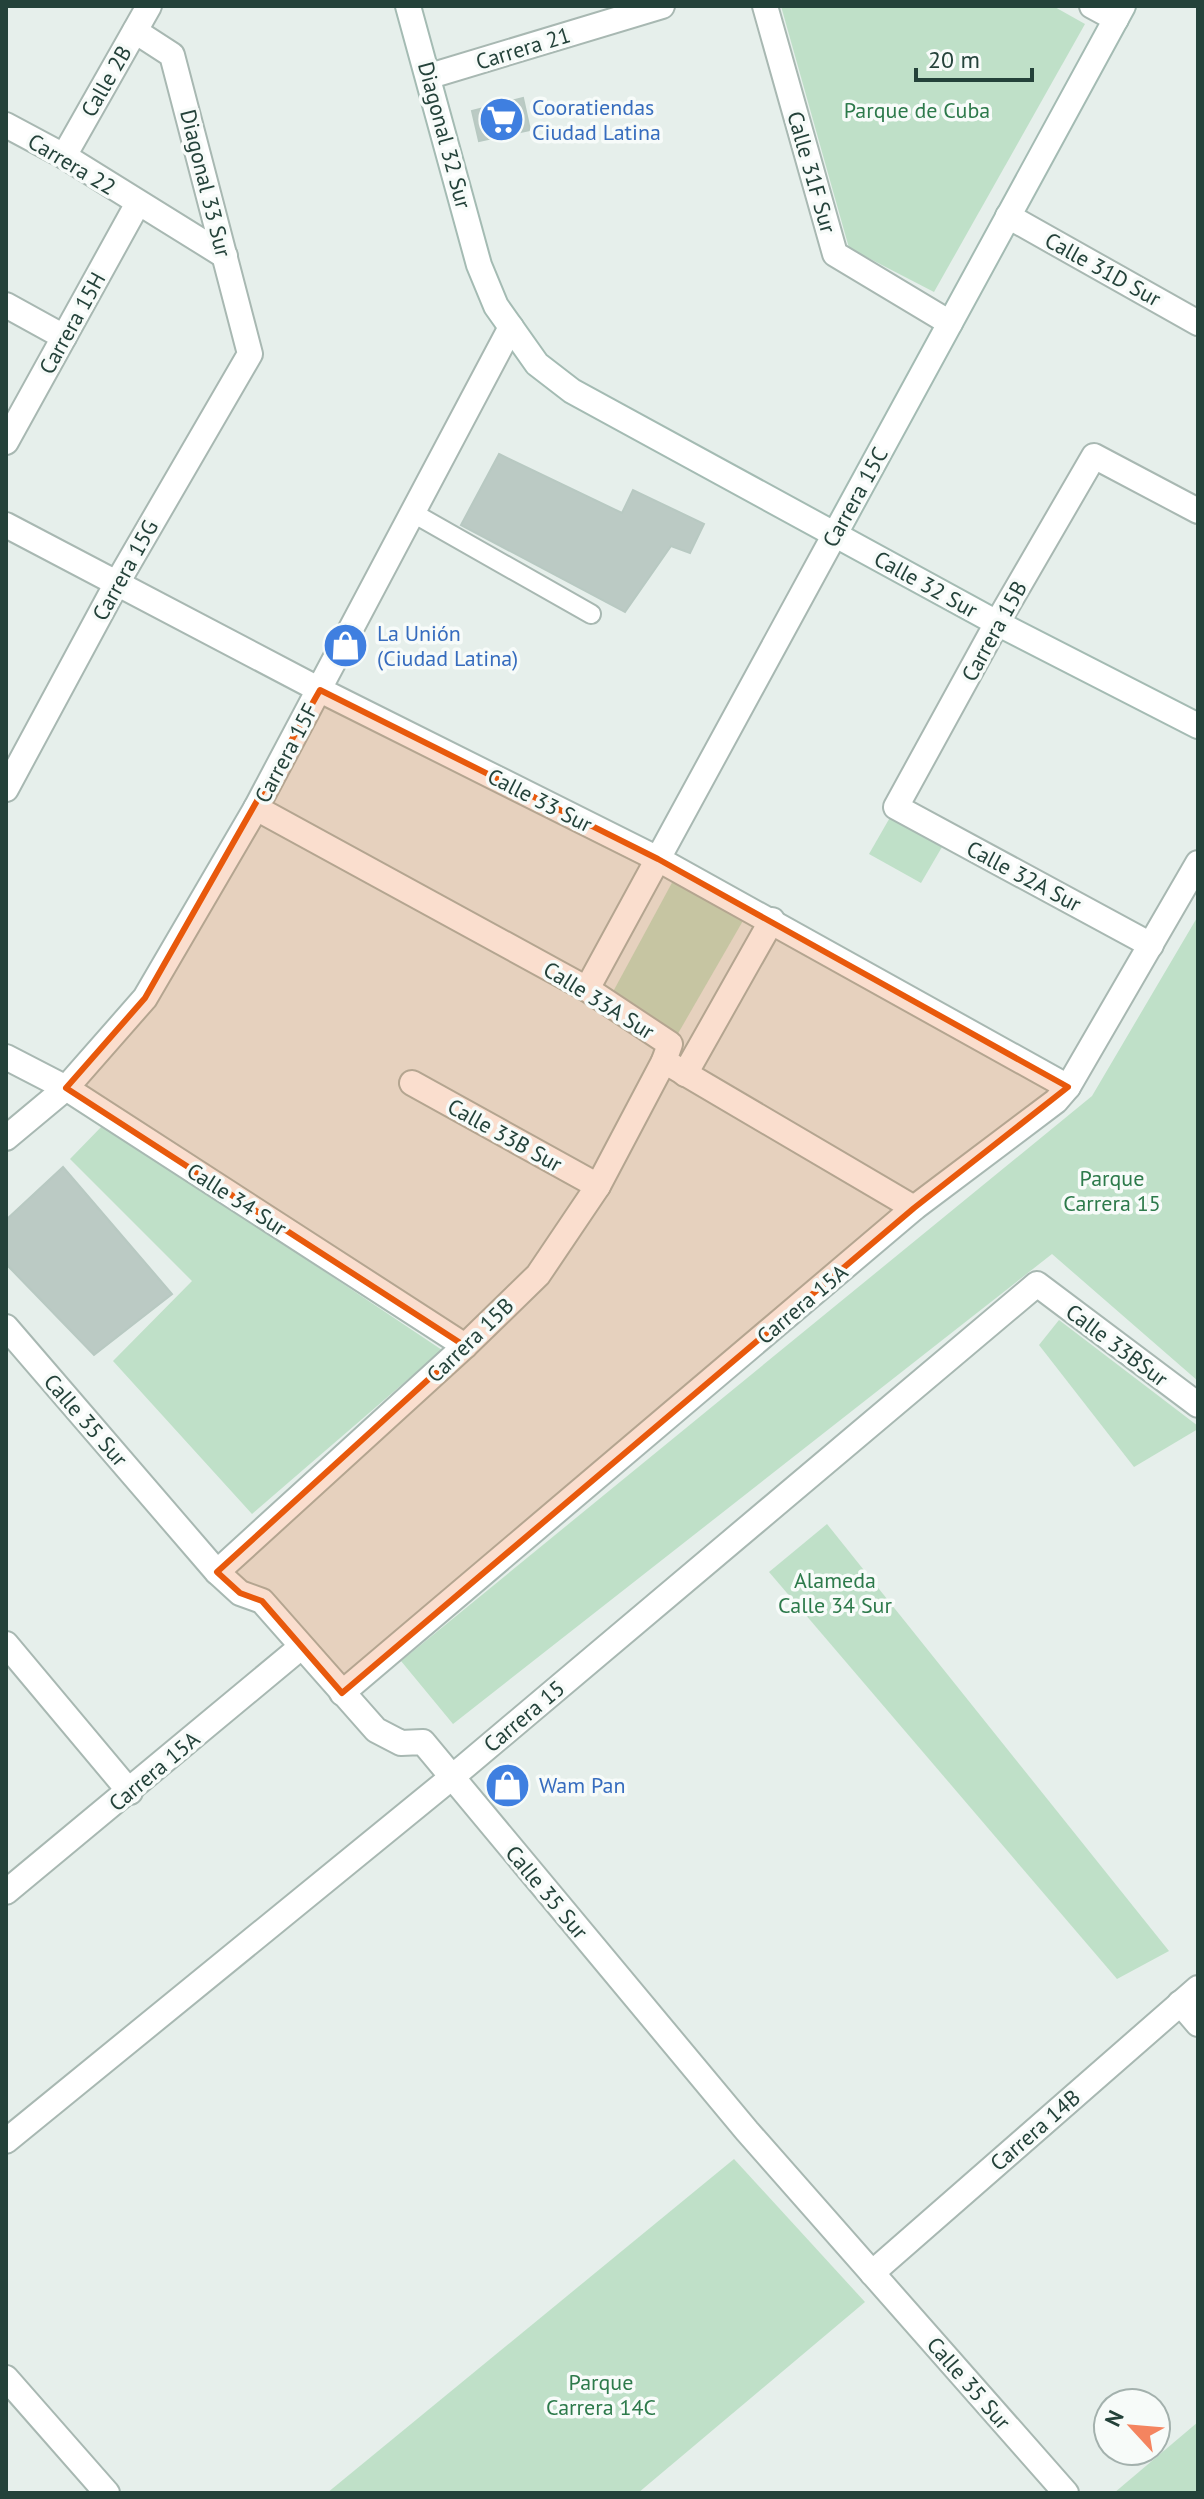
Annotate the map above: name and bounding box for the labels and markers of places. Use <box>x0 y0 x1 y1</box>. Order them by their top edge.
place label: Cooratiendas Ciudad Latina <box>532 93 661 146</box>
supermarket icon: Cooratiendas Ciudad Latina <box>477 96 525 144</box>
place label: La Unión (Ciudad Latina) <box>377 619 518 672</box>
shop icon: La Unión (Ciudad Latina) <box>322 622 370 670</box>
shop icon: Wam Pan <box>484 1761 532 1809</box>
place label: Wam Pan <box>539 1771 625 1799</box>

